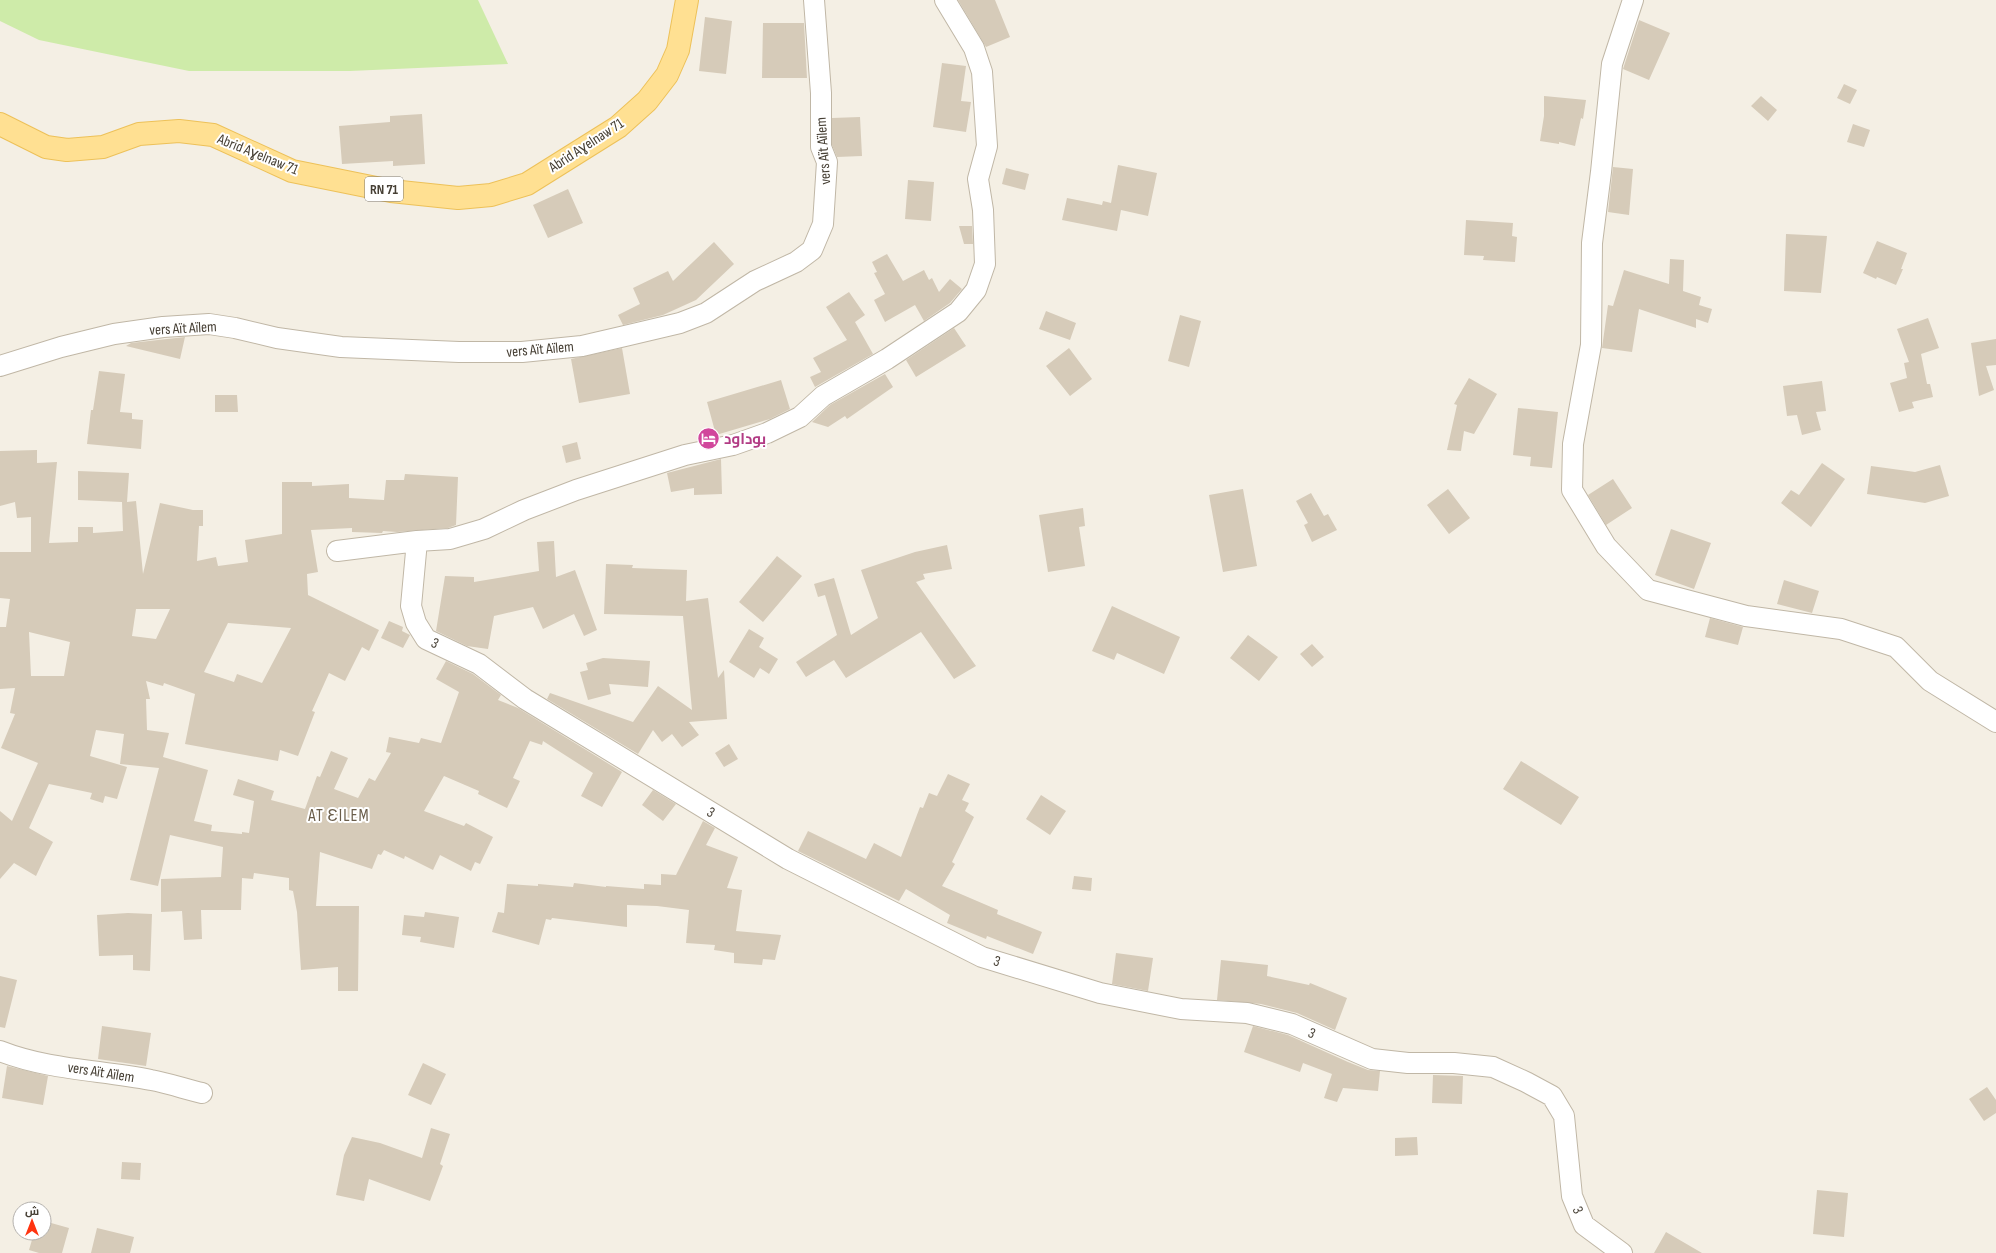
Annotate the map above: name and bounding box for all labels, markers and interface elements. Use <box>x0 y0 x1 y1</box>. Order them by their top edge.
street label: Abrid Aɣelnaw 71 <box>544 114 628 177</box>
street label: vers Aït Aïlem <box>812 117 835 185</box>
street label: Abrid Aɣelnaw 71 <box>214 129 302 180</box>
road number: RN 71 <box>365 177 403 201</box>
street label: vers Aït Aïlem <box>149 317 217 340</box>
street label: vers Aït Aïlem <box>506 337 575 362</box>
hotel icon: بوداود <box>695 426 721 452</box>
place label: بوداود <box>724 430 766 449</box>
street label: 3 <box>428 634 442 653</box>
street label: 3 <box>703 803 718 822</box>
district label: AT ƐILEM <box>307 806 370 826</box>
street label: 3 <box>991 951 1003 971</box>
street label: 3 <box>1305 1023 1319 1043</box>
street label: vers Aït Aïlem <box>66 1058 136 1087</box>
north arrow <box>12 1201 52 1241</box>
street label: 3 <box>1568 1204 1588 1217</box>
text: ش <box>25 1205 39 1218</box>

